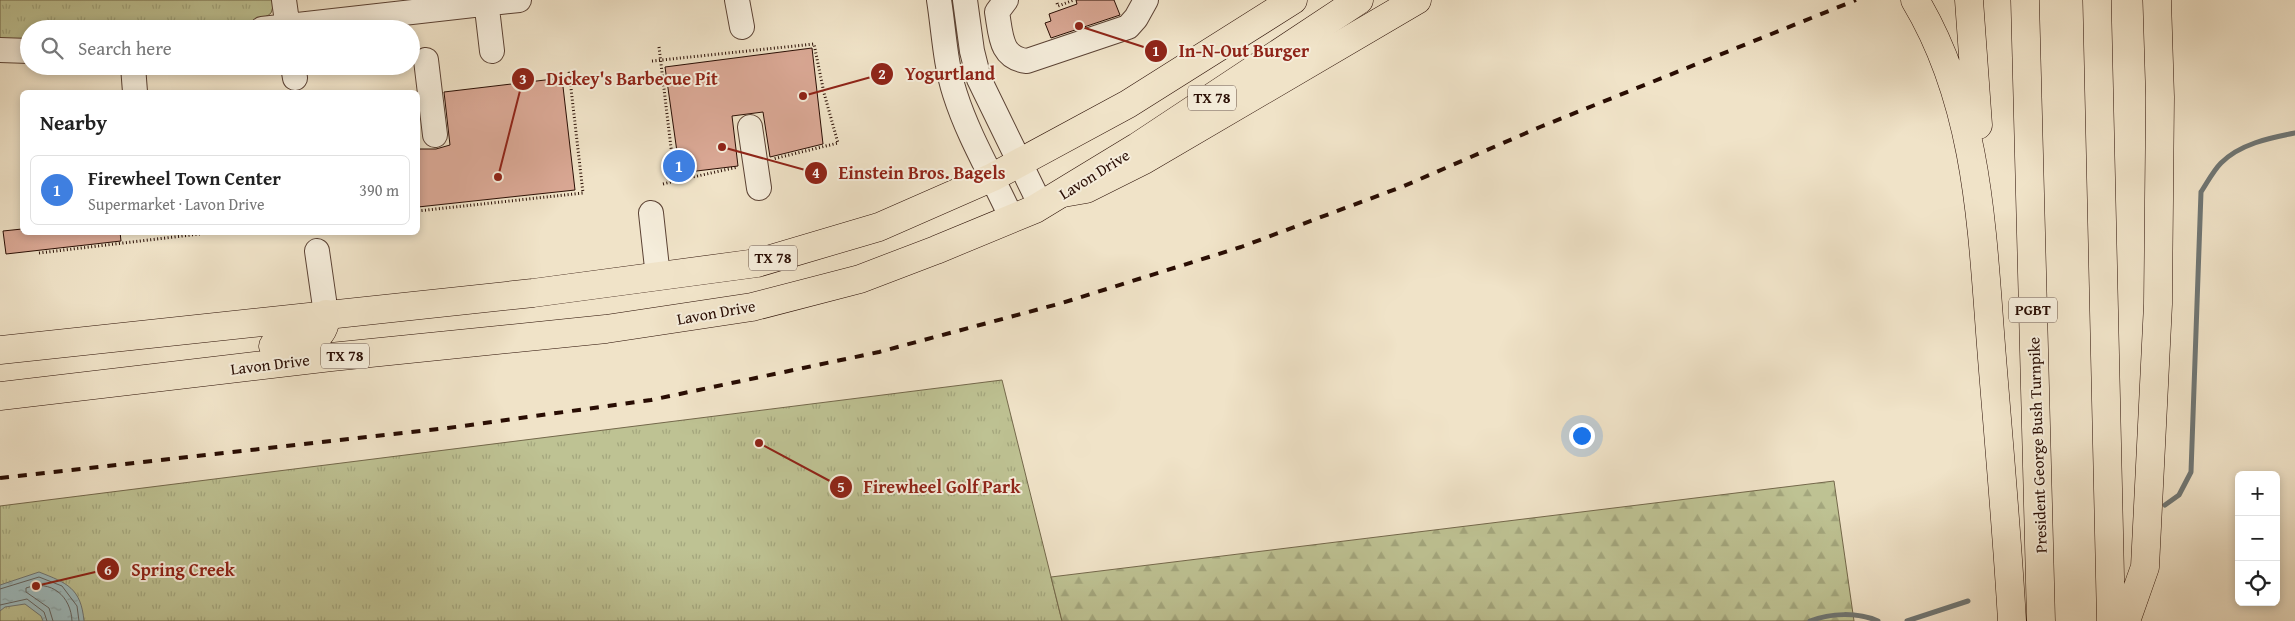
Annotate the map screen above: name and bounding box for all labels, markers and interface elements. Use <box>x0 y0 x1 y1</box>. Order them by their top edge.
search box <box>20 20 420 75</box>
icon: search <box>38 34 66 62</box>
text: Search here <box>78 34 172 62</box>
callout: In-N-Out Burger <box>1144 34 1319 67</box>
text: In-N-Out Burger <box>1179 37 1310 64</box>
text: 1 <box>1152 40 1160 61</box>
callout: Yogurtland <box>870 57 1005 90</box>
text: Yogurtland <box>905 60 996 87</box>
callout: Dickey's Barbecue Pit <box>511 62 727 95</box>
text: 2 <box>878 63 886 84</box>
text: Dickey's Barbecue Pit <box>546 65 718 92</box>
text: 3 <box>519 68 527 89</box>
road number: TX 78 <box>1188 86 1236 110</box>
text: Nearby <box>40 107 107 138</box>
street label: Lavon Drive <box>1054 143 1134 205</box>
pin: 1 <box>663 147 695 185</box>
callout: Einstein Bros. Bagels <box>804 157 1015 190</box>
text: Einstein Bros. Bagels <box>839 159 1006 186</box>
text: 4 <box>812 162 820 183</box>
text: Firewheel Town Center <box>88 164 281 192</box>
text: 1 <box>53 178 61 202</box>
text: 390 m <box>359 178 399 202</box>
text: Supermarket · Lavon Drive <box>88 192 264 216</box>
road number: TX 78 <box>749 246 797 270</box>
street label: Lavon Drive <box>675 293 757 331</box>
road number: PGBT <box>2009 298 2057 322</box>
street label: President George Bush Turnpike <box>2021 336 2053 554</box>
road number: TX 78 <box>321 344 369 368</box>
street label: Lavon Drive <box>229 347 311 381</box>
your location <box>1569 423 1595 449</box>
callout: Firewheel Golf Park <box>828 470 1030 503</box>
map controls <box>2235 471 2280 606</box>
button: + <box>2235 471 2280 516</box>
text: Firewheel Golf Park <box>863 473 1021 500</box>
text: 5 <box>837 476 845 497</box>
button: − <box>2235 516 2280 561</box>
callout: Spring Creek <box>96 553 245 586</box>
text: Spring Creek <box>131 556 236 583</box>
text: 6 <box>104 559 112 580</box>
button: locate <box>2235 561 2280 606</box>

